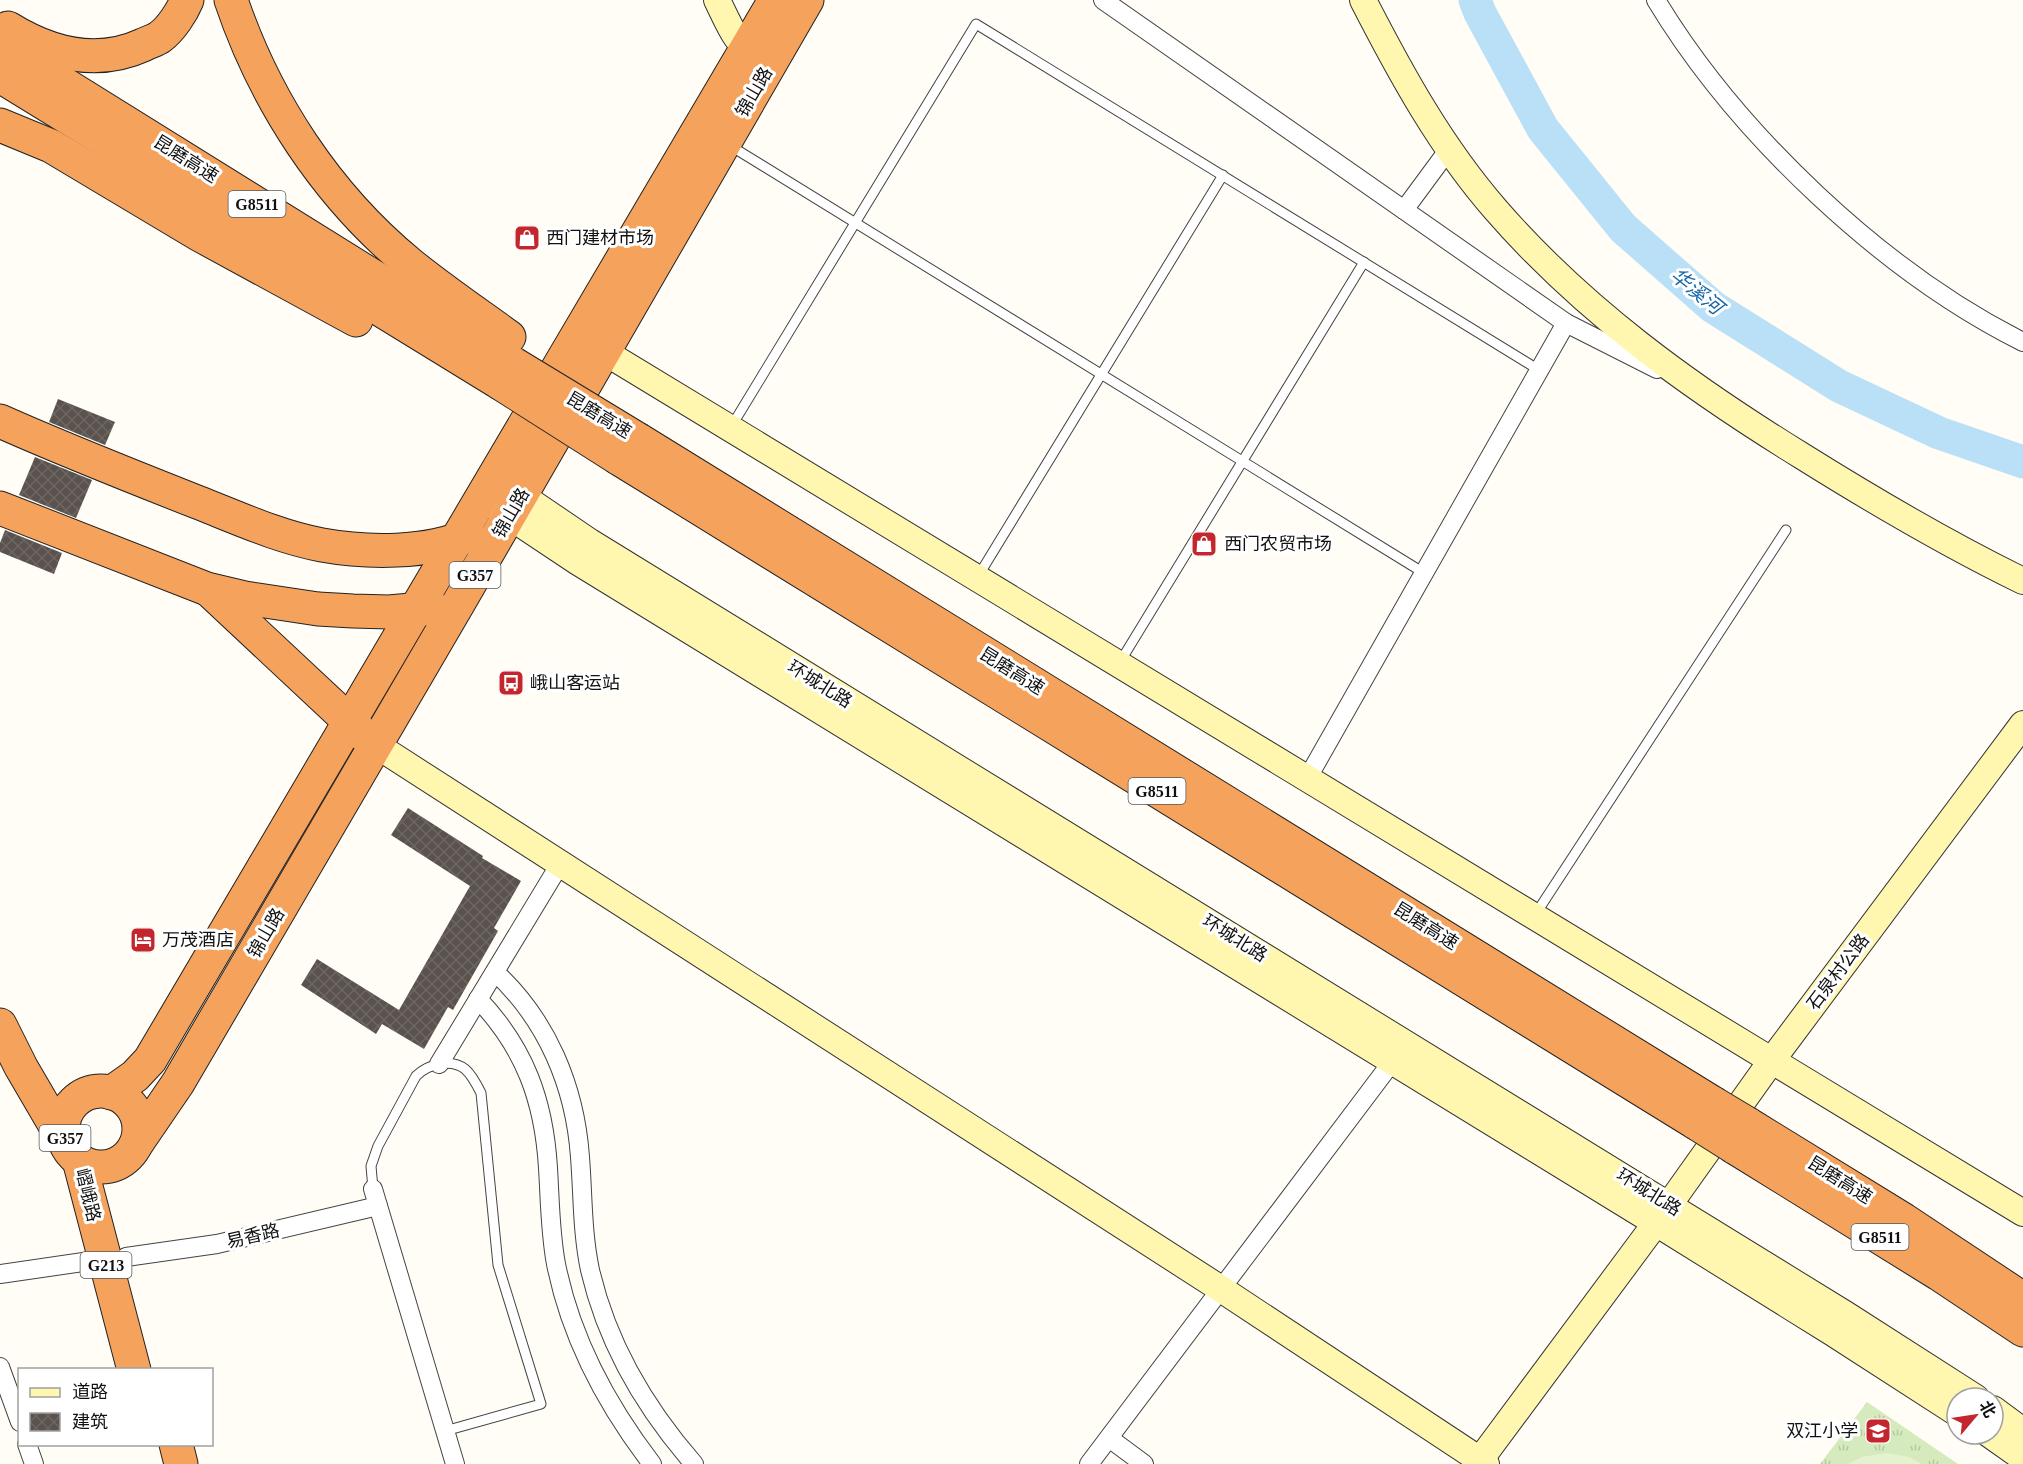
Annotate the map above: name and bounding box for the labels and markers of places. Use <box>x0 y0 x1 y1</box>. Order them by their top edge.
shop icon: 西门建材市场 <box>512 223 542 253</box>
place label: 西门建材市场 <box>546 228 654 248</box>
shop icon: 西门农贸市场 <box>1189 529 1219 559</box>
place label: 西门农贸市场 <box>1224 534 1332 554</box>
bus stop icon: 峨山客运站 <box>496 668 526 698</box>
place label: 峨山客运站 <box>530 673 620 693</box>
hotel icon: 万茂酒店 <box>128 925 158 955</box>
place label: 万茂酒店 <box>162 930 234 950</box>
school or university icon: 双江小学 <box>1863 1416 1893 1446</box>
place label: 双江小学 <box>1786 1421 1858 1441</box>

